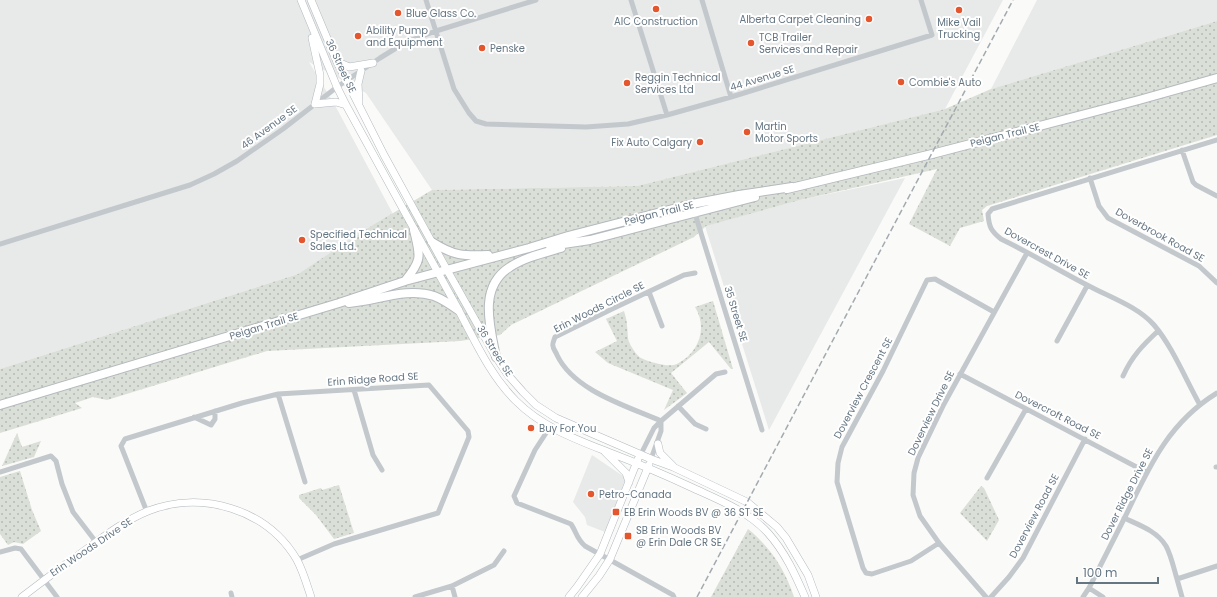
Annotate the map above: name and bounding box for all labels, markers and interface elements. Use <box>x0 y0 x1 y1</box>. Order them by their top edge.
marker: AIC Construction <box>651 4 661 14</box>
marker: Mike Vail Trucking <box>954 5 964 15</box>
place label: Blue Glass Co. <box>406 6 476 21</box>
marker: Blue Glass Co. <box>393 8 403 18</box>
place label: Alberta Carpet Cleaning <box>739 12 861 27</box>
place label: AIC Construction <box>614 14 698 29</box>
marker: Alberta Carpet Cleaning <box>864 14 874 24</box>
place label: Mike Vail Trucking <box>937 15 981 42</box>
place label: Ability Pump and Equipment <box>366 23 443 50</box>
place label: TCB Trailer Services and Repair <box>759 30 858 57</box>
marker: Ability Pump and Equipment <box>353 31 363 41</box>
street label: 36 Street SE <box>322 37 360 95</box>
marker: TCB Trailer Services and Repair <box>746 38 756 48</box>
place label: Penske <box>490 41 525 56</box>
marker: Penske <box>477 43 487 53</box>
street label: 44 Avenue SE <box>728 61 796 95</box>
place label: Reggin Technical Services Ltd <box>635 70 721 97</box>
place label: Combie's Auto <box>909 75 982 90</box>
marker: Combie's Auto <box>896 77 906 87</box>
marker: Reggin Technical Services Ltd <box>622 78 632 88</box>
street label: 46 Avenue SE <box>238 101 300 153</box>
place label: Martin Motor Sports <box>755 119 818 146</box>
street label: Peigan Trail SE <box>968 119 1042 151</box>
marker: Martin Motor Sports <box>742 127 752 137</box>
place label: Fix Auto Calgary <box>611 135 692 150</box>
marker: Fix Auto Calgary <box>695 137 705 147</box>
street label: Peigan Trail SE <box>622 197 696 229</box>
street label: Doverbrook Road SE <box>1113 204 1207 266</box>
street label: Dovercrest Drive SE <box>1002 223 1092 283</box>
place label: Specified Technical Sales Ltd. <box>310 227 407 254</box>
marker: Specified Technical Sales Ltd. <box>297 235 307 245</box>
street label: Erin Woods Circle SE <box>551 278 647 336</box>
street label: 35 Street SE <box>720 284 752 344</box>
street label: Peigan Trail SE <box>228 308 300 344</box>
street label: 36 Street SE <box>473 322 517 380</box>
street label: Doverview Crescent SE <box>830 335 896 441</box>
street label: Erin Ridge Road SE <box>327 368 419 390</box>
street label: Doverview Drive SE <box>904 368 958 458</box>
street label: Dovercroft Road SE <box>1013 387 1103 443</box>
place label: Buy For You <box>539 421 596 436</box>
marker: Buy For You <box>526 423 536 433</box>
street label: Dover Ridge Drive SE <box>1097 445 1157 543</box>
street label: Doverview Road SE <box>1005 471 1063 561</box>
place label: Petro-Canada <box>599 487 671 502</box>
marker: Petro-Canada <box>586 489 596 499</box>
place label: EB Erin Woods BV @ 36 ST SE <box>624 505 764 520</box>
marker: EB Erin Woods BV @ 36 ST SE <box>611 507 621 517</box>
street label: Erin Woods Drive SE <box>47 514 135 580</box>
place label: SB Erin Woods BV @ Erin Dale CR SE <box>636 523 722 550</box>
marker: SB Erin Woods BV @ Erin Dale CR SE <box>623 531 633 541</box>
scale bar <box>1077 559 1158 585</box>
text: 100 m <box>1083 564 1117 581</box>

